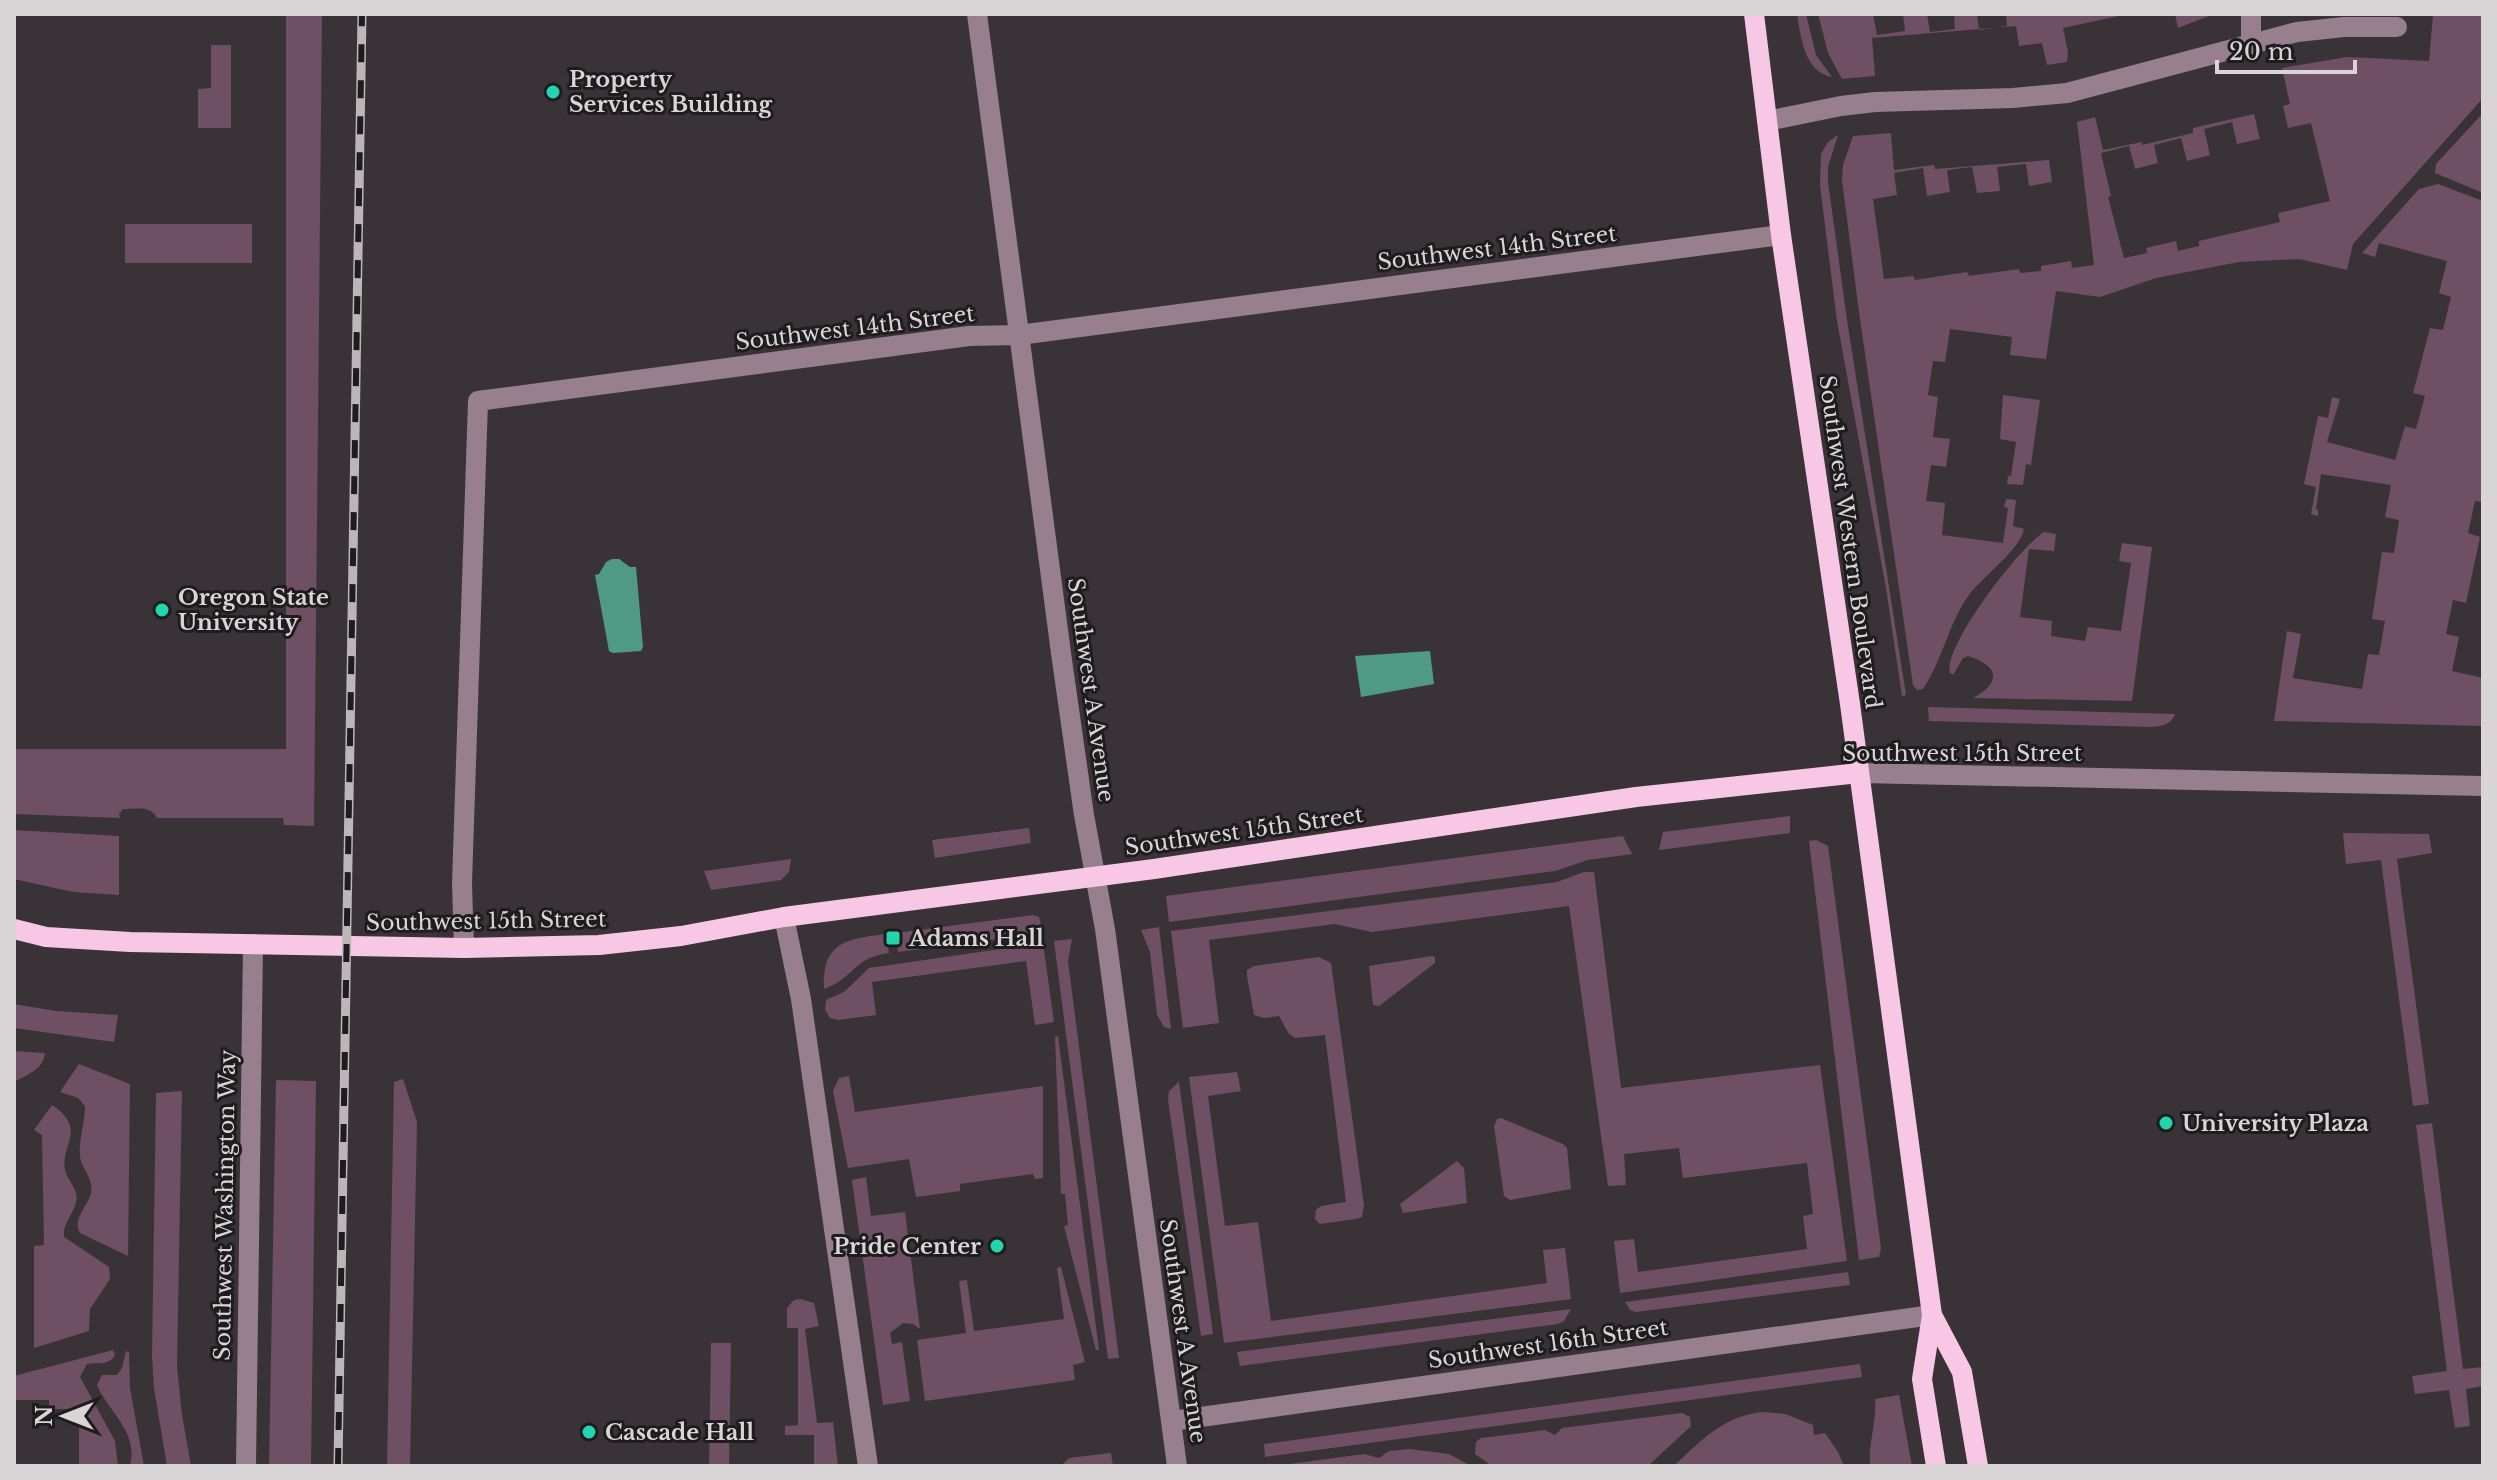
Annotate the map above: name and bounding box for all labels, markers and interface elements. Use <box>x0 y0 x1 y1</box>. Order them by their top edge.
scale bar <box>2217 24 2355 74</box>
text: 20 m <box>2229 37 2294 66</box>
place label: Property Services Building <box>569 66 772 118</box>
marker: Property Services Building <box>544 83 562 101</box>
street label: Southwest 14th Street <box>1376 220 1619 276</box>
street label: Southwest 14th Street <box>734 300 977 356</box>
street label: Southwest Western Boulevard <box>1813 373 1887 711</box>
street label: Southwest A Avenue <box>1062 576 1120 804</box>
place label: Oregon State University <box>178 584 329 636</box>
marker: Oregon State University <box>153 601 171 619</box>
street label: Southwest 15th Street <box>1842 740 2083 767</box>
street label: Southwest 15th Street <box>1123 801 1365 861</box>
street label: Southwest 15th Street <box>366 905 607 937</box>
place label: Adams Hall <box>908 925 1044 952</box>
marker: Adams Hall <box>884 929 902 947</box>
street label: Southwest Washington Way <box>209 1049 241 1361</box>
place label: University Plaza <box>2182 1110 2369 1137</box>
marker: University Plaza <box>2157 1114 2175 1132</box>
street label: Southwest A Avenue <box>1154 1217 1212 1445</box>
place label: Pride Center <box>833 1233 981 1260</box>
marker: Pride Center <box>988 1237 1006 1255</box>
street label: Southwest 16th Street <box>1426 1314 1670 1374</box>
north arrow <box>24 1376 104 1456</box>
text: N <box>31 1405 58 1426</box>
place label: Cascade Hall <box>605 1419 754 1446</box>
marker: Cascade Hall <box>580 1423 598 1441</box>

